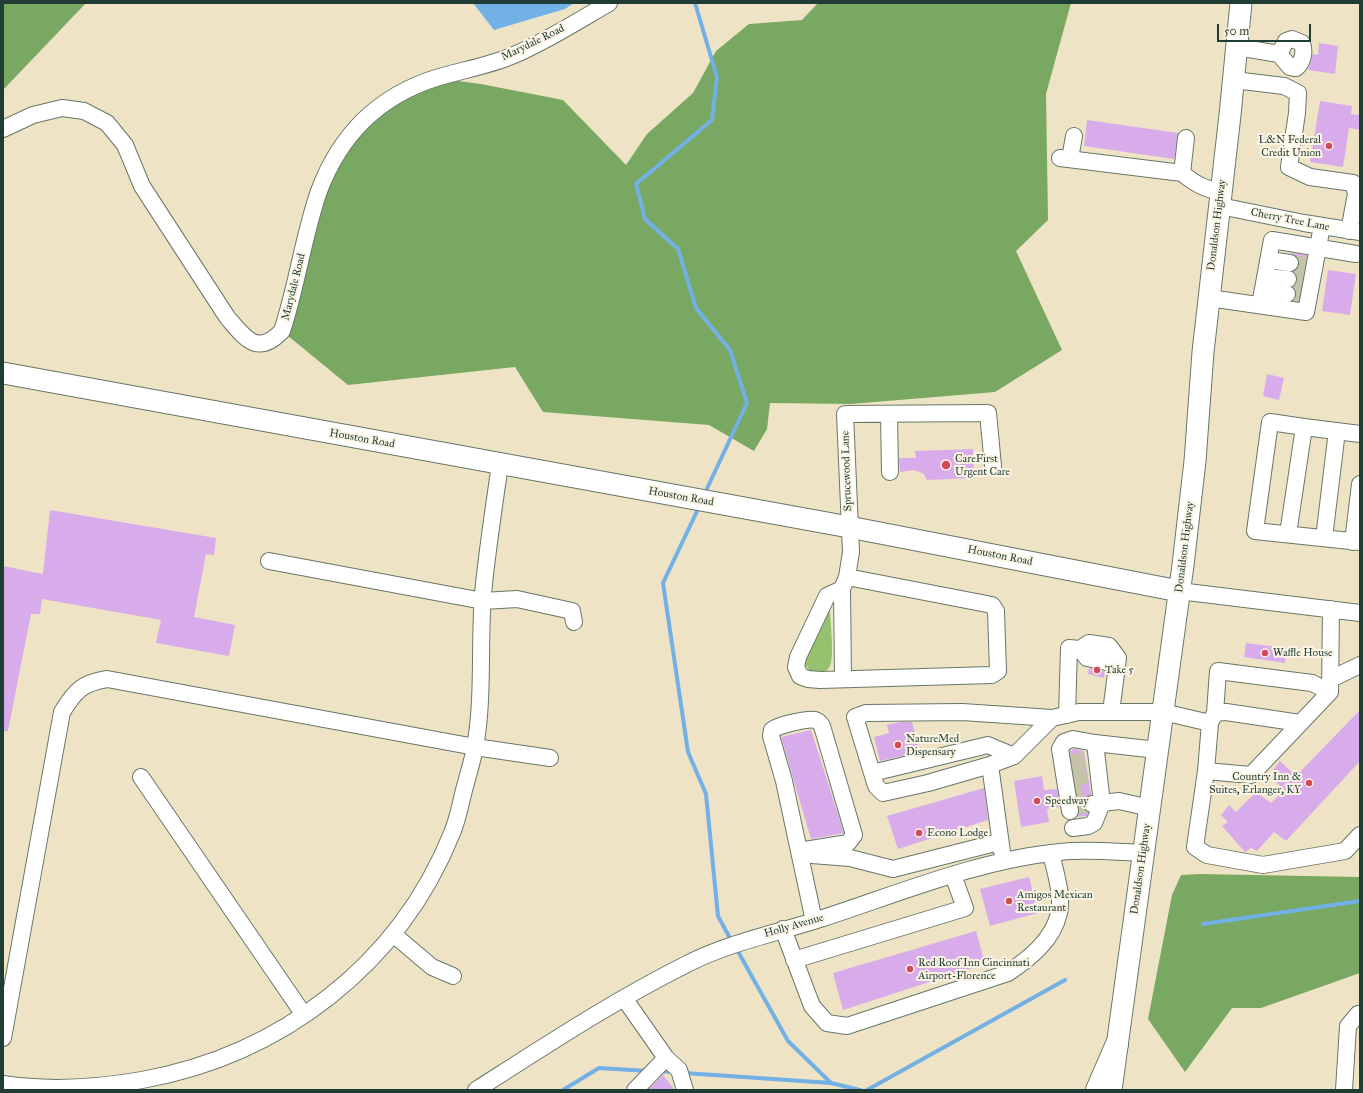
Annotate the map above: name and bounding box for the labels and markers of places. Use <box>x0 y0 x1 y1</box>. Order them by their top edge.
place label: L&N Federal Credit Union <box>1258 133 1321 159</box>
marker: L&N Federal Credit Union <box>1324 141 1334 151</box>
place label: CareFirst Urgent Care <box>955 452 1010 478</box>
marker: CareFirst Urgent Care <box>940 459 952 471</box>
place label: Waffle House <box>1273 646 1333 660</box>
marker: Waffle House <box>1260 648 1270 658</box>
place label: Take 5 <box>1105 663 1134 677</box>
marker: Take 5 <box>1092 665 1102 675</box>
place label: NatureMed Dispensary <box>906 732 959 758</box>
marker: NatureMed Dispensary <box>893 740 903 750</box>
place label: Country Inn & Suites, Erlanger, KY <box>1209 770 1301 796</box>
marker: Country Inn & Suites, Erlanger, KY <box>1304 778 1314 788</box>
place label: Speedway <box>1045 794 1088 808</box>
marker: Speedway <box>1032 796 1042 806</box>
place label: Econo Lodge <box>927 826 988 840</box>
marker: Econo Lodge <box>914 828 924 838</box>
place label: Amigos Mexican Restaurant <box>1017 888 1093 914</box>
marker: Amigos Mexican Restaurant <box>1004 896 1014 906</box>
place label: Red Roof Inn Cincinnati Airport-Florence <box>918 956 1030 982</box>
marker: Red Roof Inn Cincinnati Airport-Florence <box>905 964 915 974</box>

